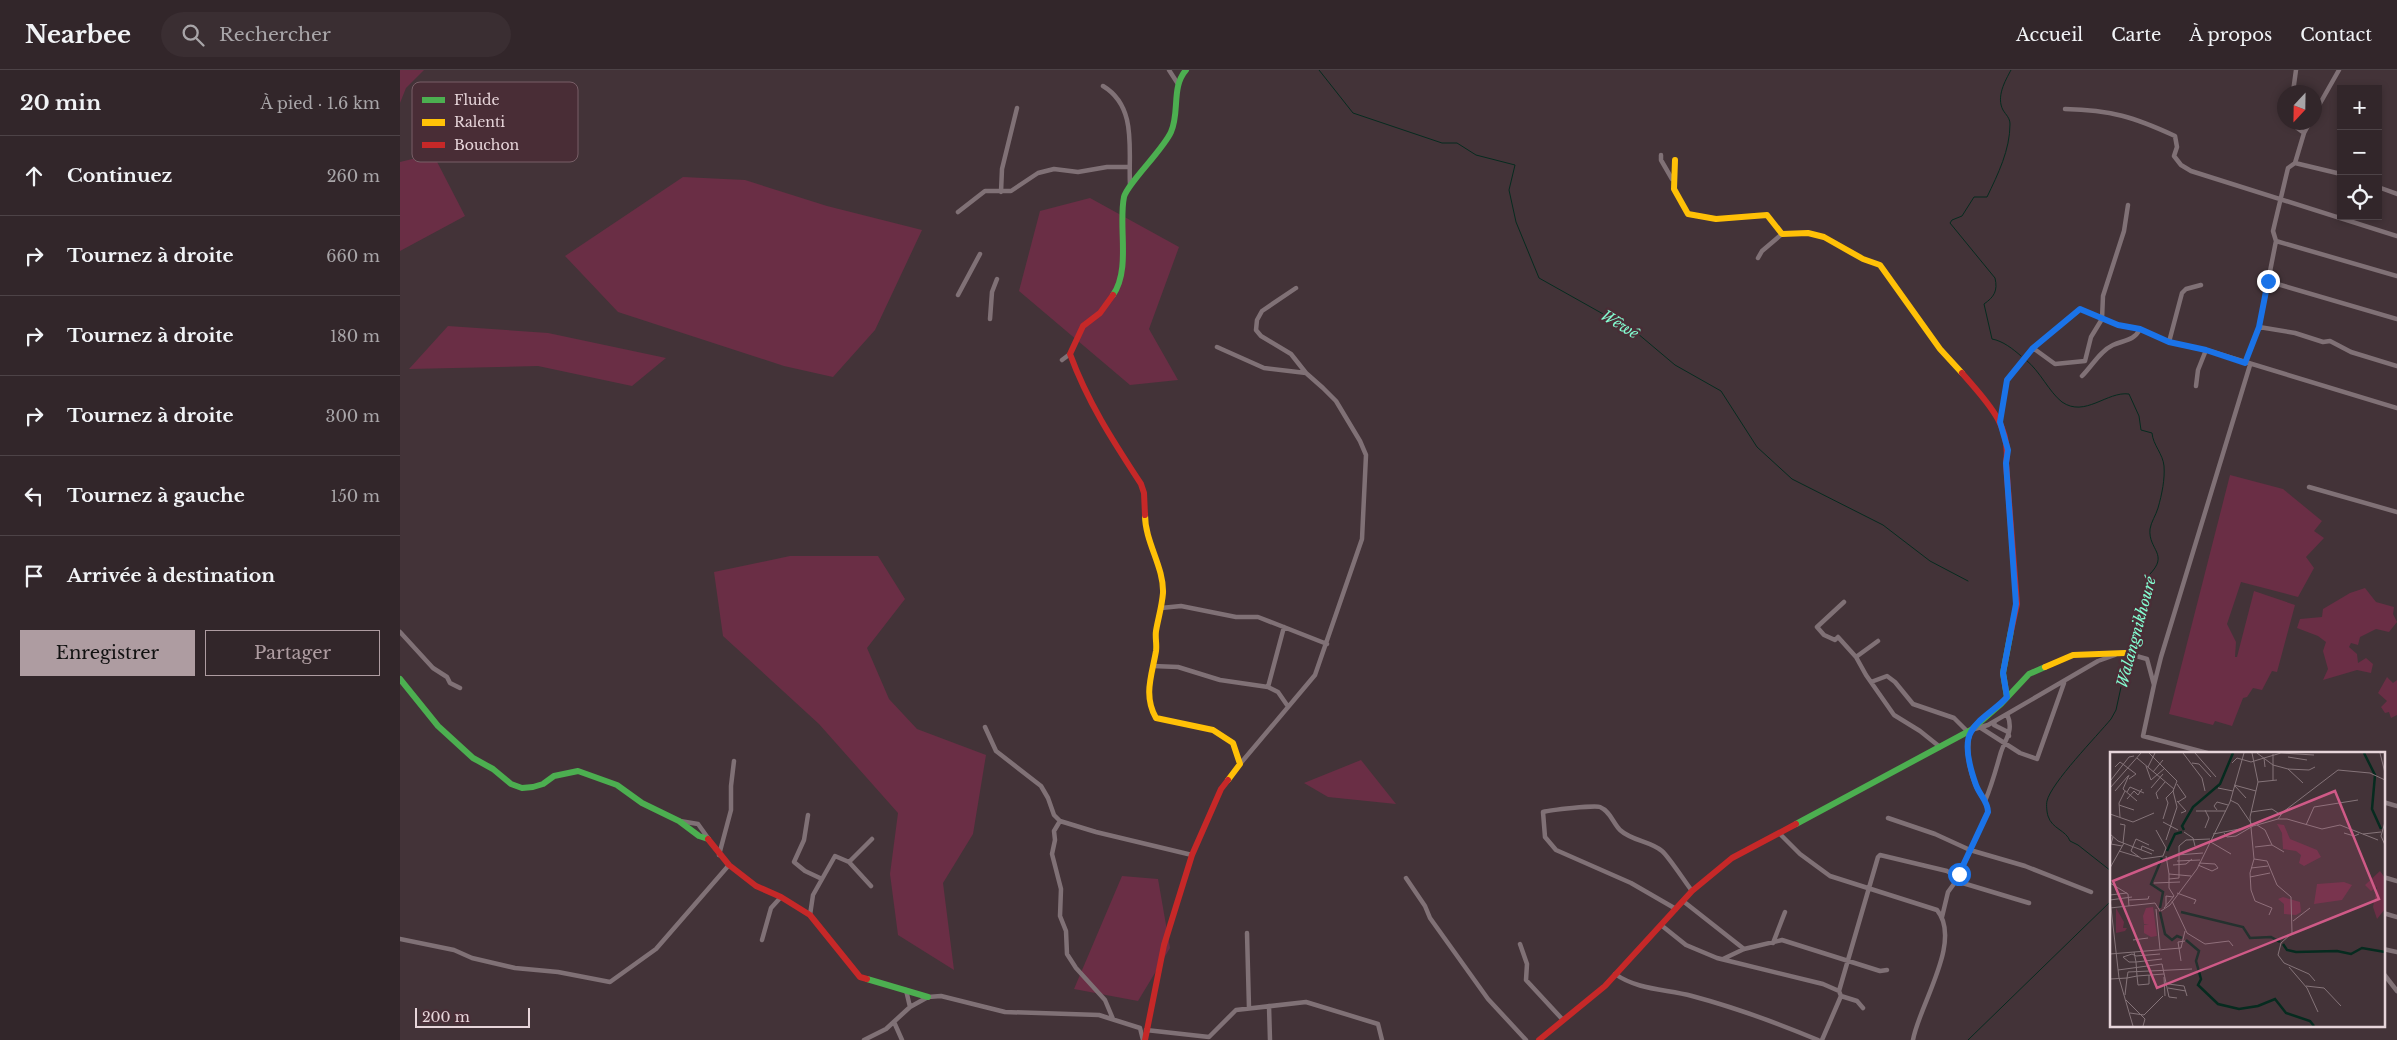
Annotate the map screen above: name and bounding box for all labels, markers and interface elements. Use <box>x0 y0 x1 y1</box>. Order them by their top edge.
search box <box>161 12 511 57</box>
text: Nearbee <box>25 20 131 49</box>
icon: search <box>179 21 207 49</box>
text: Rechercher <box>219 23 331 46</box>
text: Accueil <box>2016 24 2083 46</box>
text: Carte <box>2111 24 2161 46</box>
text: À propos <box>2189 24 2272 46</box>
text: Contact <box>2300 24 2372 46</box>
legend <box>412 82 578 162</box>
north arrow <box>2277 85 2322 130</box>
map controls <box>2337 85 2382 220</box>
button: + <box>2337 85 2382 130</box>
text: 20 min <box>20 90 101 116</box>
text: Fluide <box>454 91 500 109</box>
text: À pied · 1.6 km <box>261 93 380 113</box>
text: Ralenti <box>454 113 505 131</box>
button: − <box>2337 130 2382 175</box>
text: Bouchon <box>454 136 520 154</box>
icon: ahead <box>20 162 48 190</box>
text: Continuez <box>67 164 172 187</box>
text: 260 m <box>327 166 380 186</box>
button: locate <box>2337 175 2382 220</box>
icon: right <box>20 242 48 270</box>
text: Tournez à droite <box>67 244 234 267</box>
text: 660 m <box>326 246 380 266</box>
route end <box>2257 270 2280 293</box>
water label: Wêwê <box>1598 305 1643 343</box>
icon: right <box>20 322 48 350</box>
text: Tournez à droite <box>67 324 234 347</box>
text: 180 m <box>330 326 380 346</box>
icon: right <box>20 402 48 430</box>
text: Tournez à droite <box>67 404 234 427</box>
text: 300 m <box>326 406 380 426</box>
icon: left <box>20 482 48 510</box>
text: Tournez à gauche <box>67 484 245 507</box>
text: 150 m <box>331 486 380 506</box>
icon: arrive <box>20 562 48 590</box>
text: Arrivée à destination <box>67 564 275 587</box>
water label: Walangnikhouré <box>2112 573 2160 690</box>
button: Enregistrer <box>20 630 195 676</box>
button: Partager <box>205 630 380 676</box>
inset map <box>2110 752 2384 1028</box>
route start <box>1948 863 1971 886</box>
scale bar <box>415 1005 530 1028</box>
text: 200 m <box>422 1008 470 1026</box>

